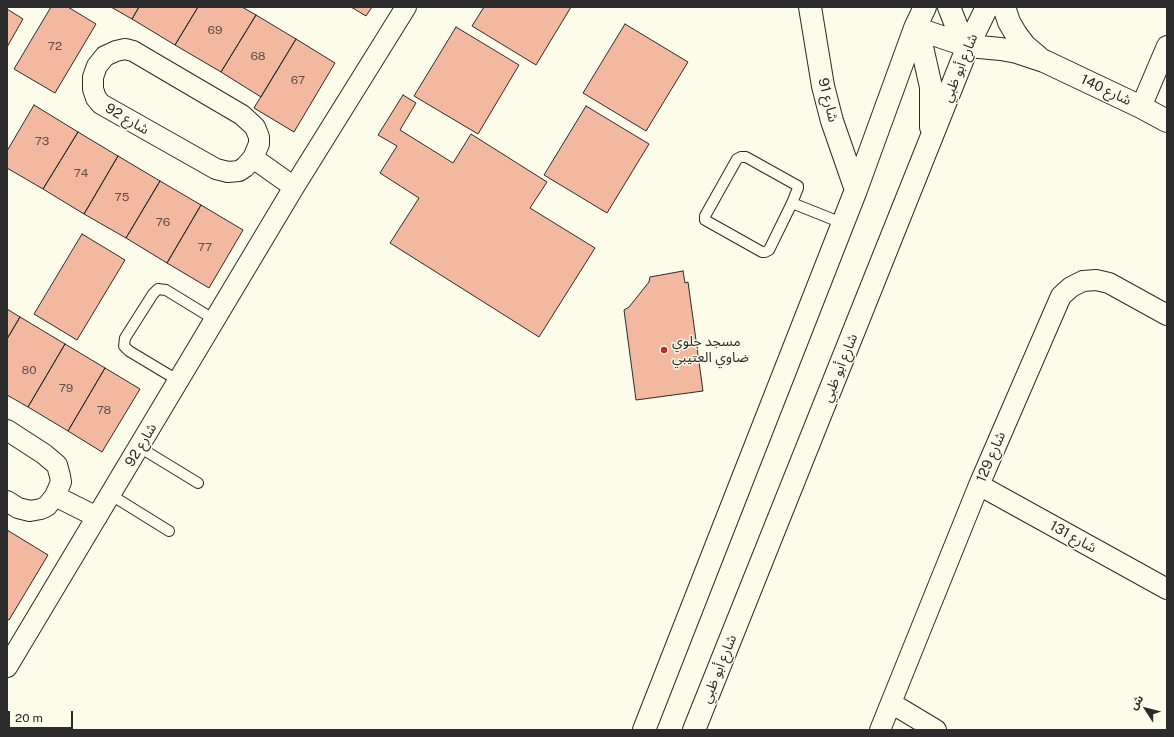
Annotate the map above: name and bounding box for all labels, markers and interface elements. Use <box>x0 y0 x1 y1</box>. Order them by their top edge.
house number: 69 <box>208 23 222 37</box>
street label: شارع أبو ظبي <box>939 31 981 105</box>
house number: 72 <box>48 39 62 53</box>
house number: 68 <box>250 49 266 63</box>
street label: شارع 140 <box>1078 71 1134 109</box>
house number: 67 <box>291 73 305 87</box>
street label: شارع 91 <box>814 76 842 124</box>
street label: شارع 92 <box>102 100 152 138</box>
house number: 73 <box>35 134 49 148</box>
house number: 74 <box>74 166 88 180</box>
house number: 75 <box>115 190 129 204</box>
house number: 76 <box>156 215 170 229</box>
house number: 77 <box>198 240 212 254</box>
street label: شارع أبو ظبي <box>819 331 861 405</box>
place label: مسجد جلوي ضاوي العتيبي <box>672 334 749 366</box>
marker: مسجد جلوي ضاوي العتيبي <box>659 345 669 355</box>
house number: 80 <box>21 363 37 377</box>
house number: 79 <box>59 381 73 395</box>
house number: 78 <box>97 403 111 417</box>
street label: شارع 92 <box>121 420 161 470</box>
street label: شارع 129 <box>973 429 1009 485</box>
street label: شارع 131 <box>1047 517 1099 557</box>
street label: شارع أبو ظبي <box>698 632 740 706</box>
north arrow <box>1126 689 1166 729</box>
text: ش <box>1127 692 1146 712</box>
scale bar <box>10 703 75 729</box>
text: 20 m <box>15 711 43 725</box>

